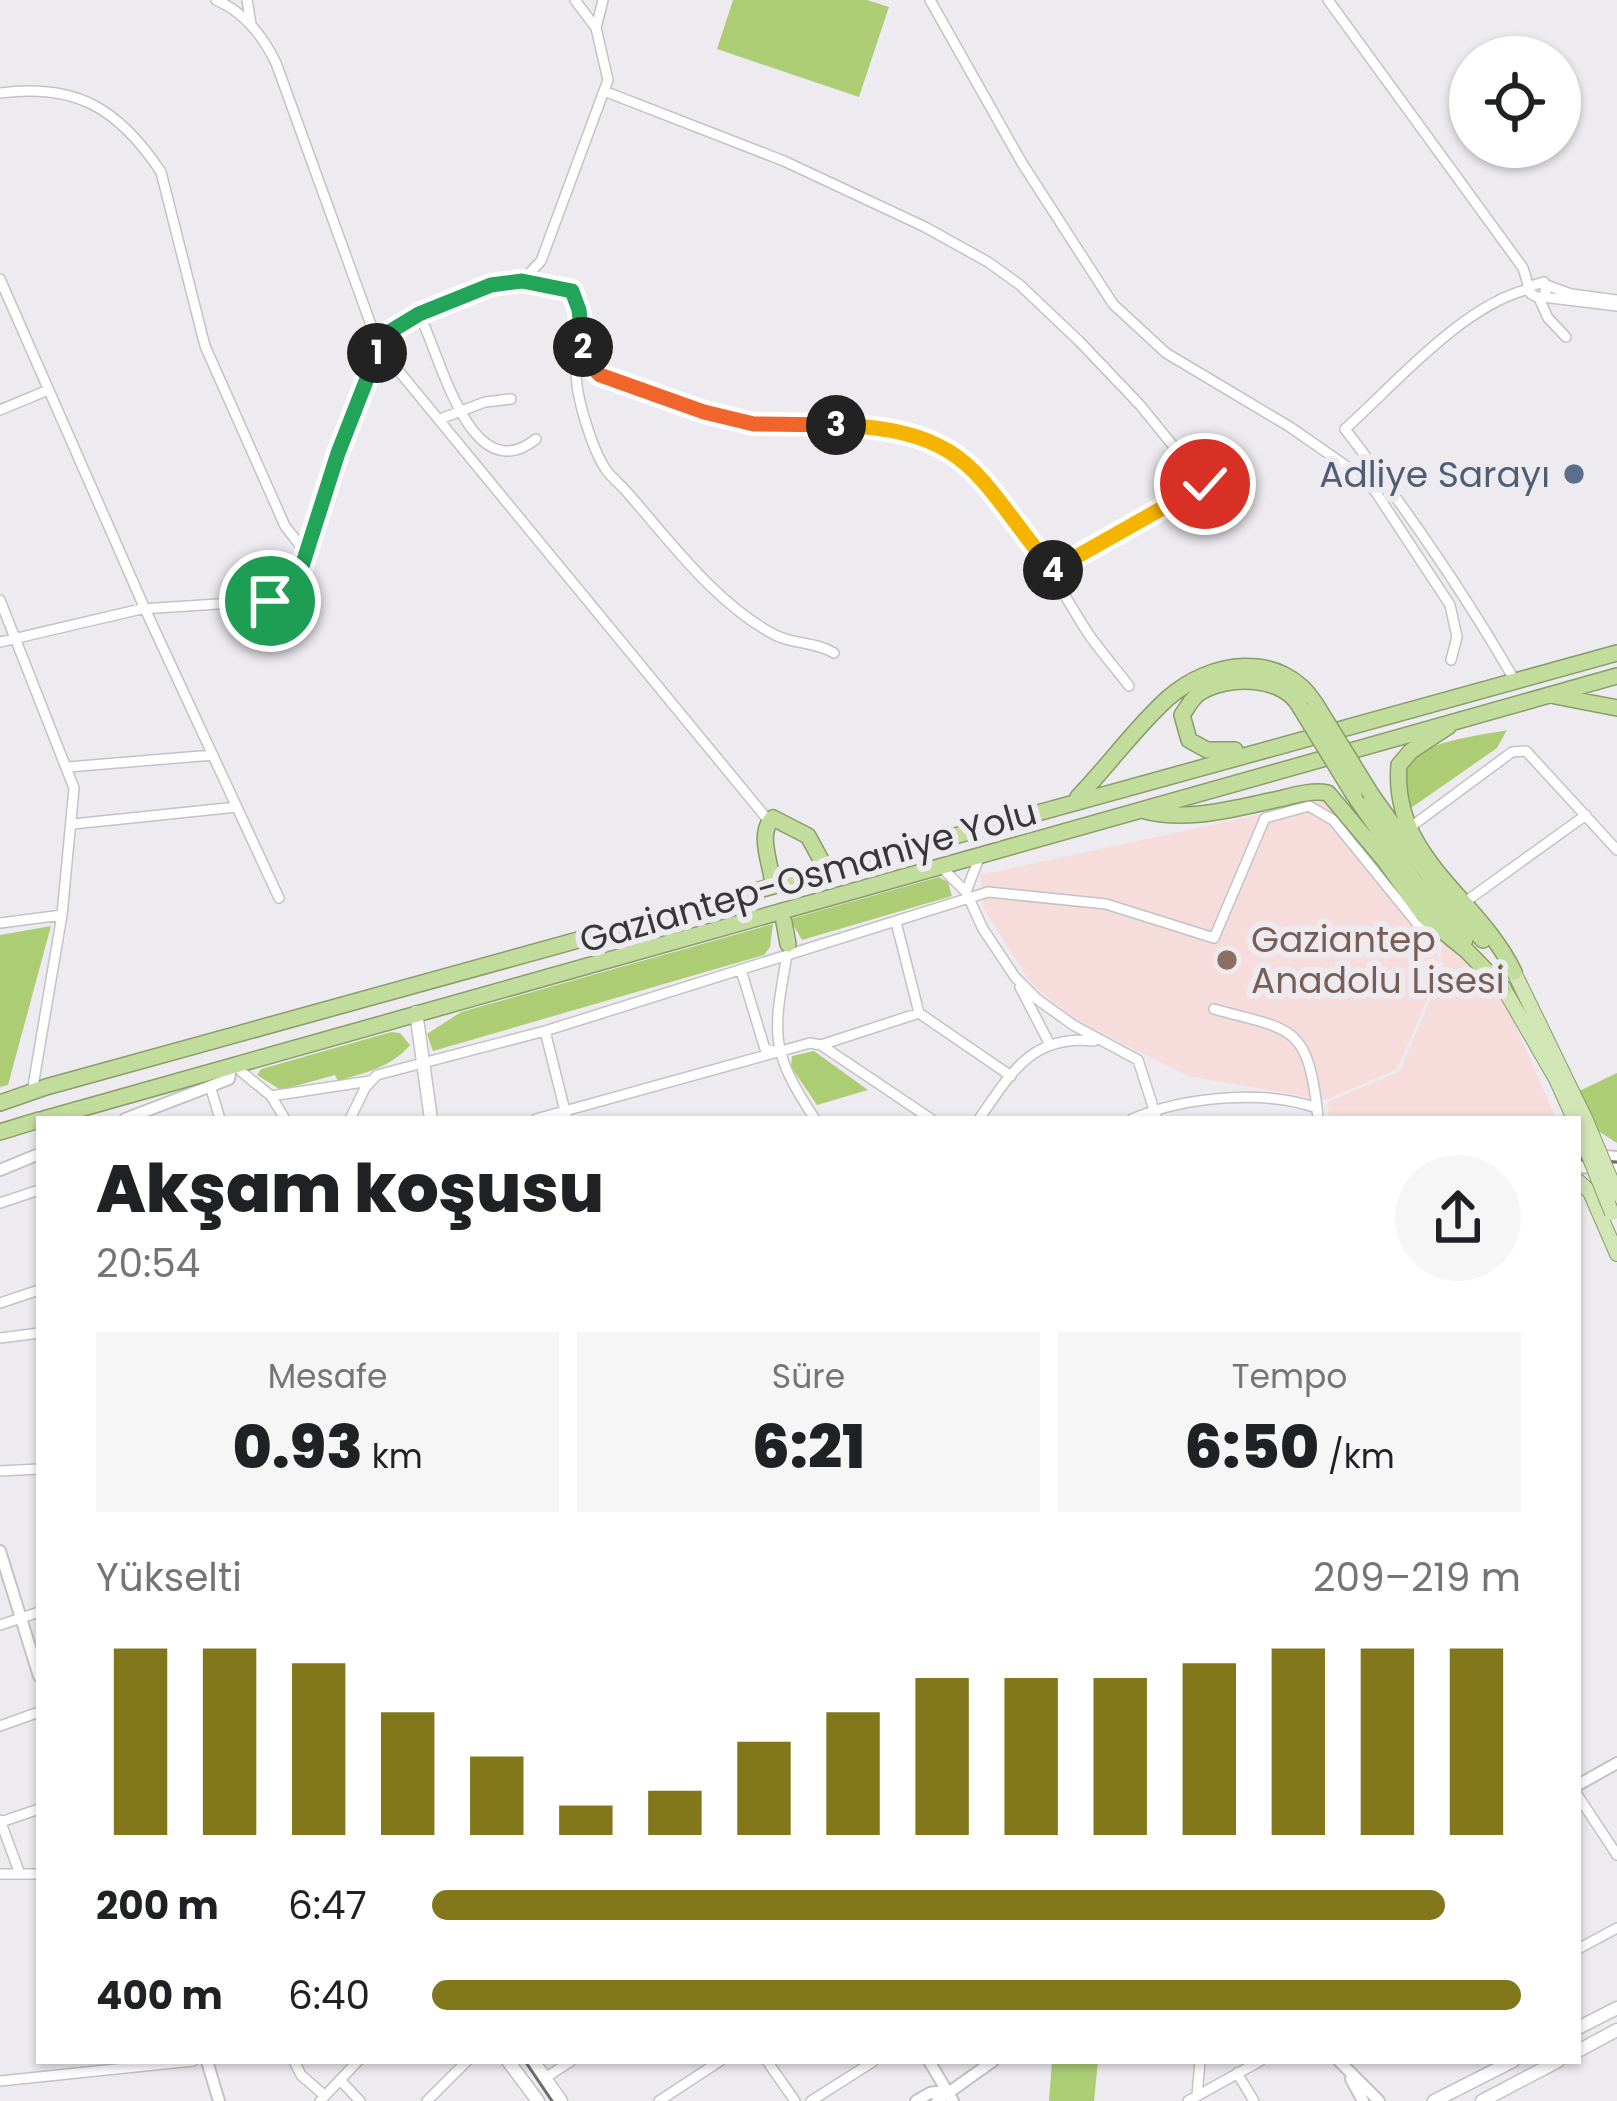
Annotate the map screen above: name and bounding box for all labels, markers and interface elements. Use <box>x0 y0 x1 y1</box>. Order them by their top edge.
map controls <box>1449 36 1581 168</box>
button: locate <box>1449 36 1581 168</box>
pin: 2 <box>553 317 613 377</box>
pin: 1 <box>347 323 407 383</box>
text: 2 <box>574 323 592 370</box>
text: 1 <box>371 329 383 376</box>
pin: 3 <box>806 395 866 455</box>
text: 3 <box>826 401 846 448</box>
pin <box>1154 433 1256 535</box>
place label: Adliye Sarayı <box>1319 449 1550 500</box>
icon: check <box>1172 451 1238 517</box>
marker: Adliye Sarayı <box>1561 461 1587 487</box>
pin: 4 <box>1023 540 1083 600</box>
text: 4 <box>1042 546 1064 593</box>
pin <box>219 550 321 652</box>
icon: arrive <box>237 568 303 634</box>
street label: Gaziantep-Osmaniye Yolu <box>574 786 1042 966</box>
place label: Gaziantep Anadolu Lisesi <box>1251 914 1505 1006</box>
marker: Gaziantep Anadolu Lisesi <box>1214 947 1240 973</box>
text: Akşam koşusu <box>96 1143 604 1235</box>
button: share <box>1395 1155 1521 1281</box>
text: 20:54 <box>96 1236 200 1291</box>
text: Mesafe <box>268 1353 387 1400</box>
text: Süre <box>772 1353 845 1400</box>
text: Tempo <box>1232 1353 1347 1400</box>
text: 0.93 <box>232 1405 363 1489</box>
text: 6:21 <box>752 1405 865 1489</box>
text: 6:50 <box>1184 1405 1319 1489</box>
text: km <box>363 1433 423 1480</box>
text: /km <box>1319 1433 1395 1480</box>
text: Yükselti <box>96 1550 242 1605</box>
text: 209–219 m <box>1313 1550 1521 1605</box>
text: 200 m <box>96 1878 219 1933</box>
text: 6:47 <box>288 1878 367 1933</box>
text: 400 m <box>96 1968 223 2023</box>
text: 6:40 <box>288 1968 370 2023</box>

